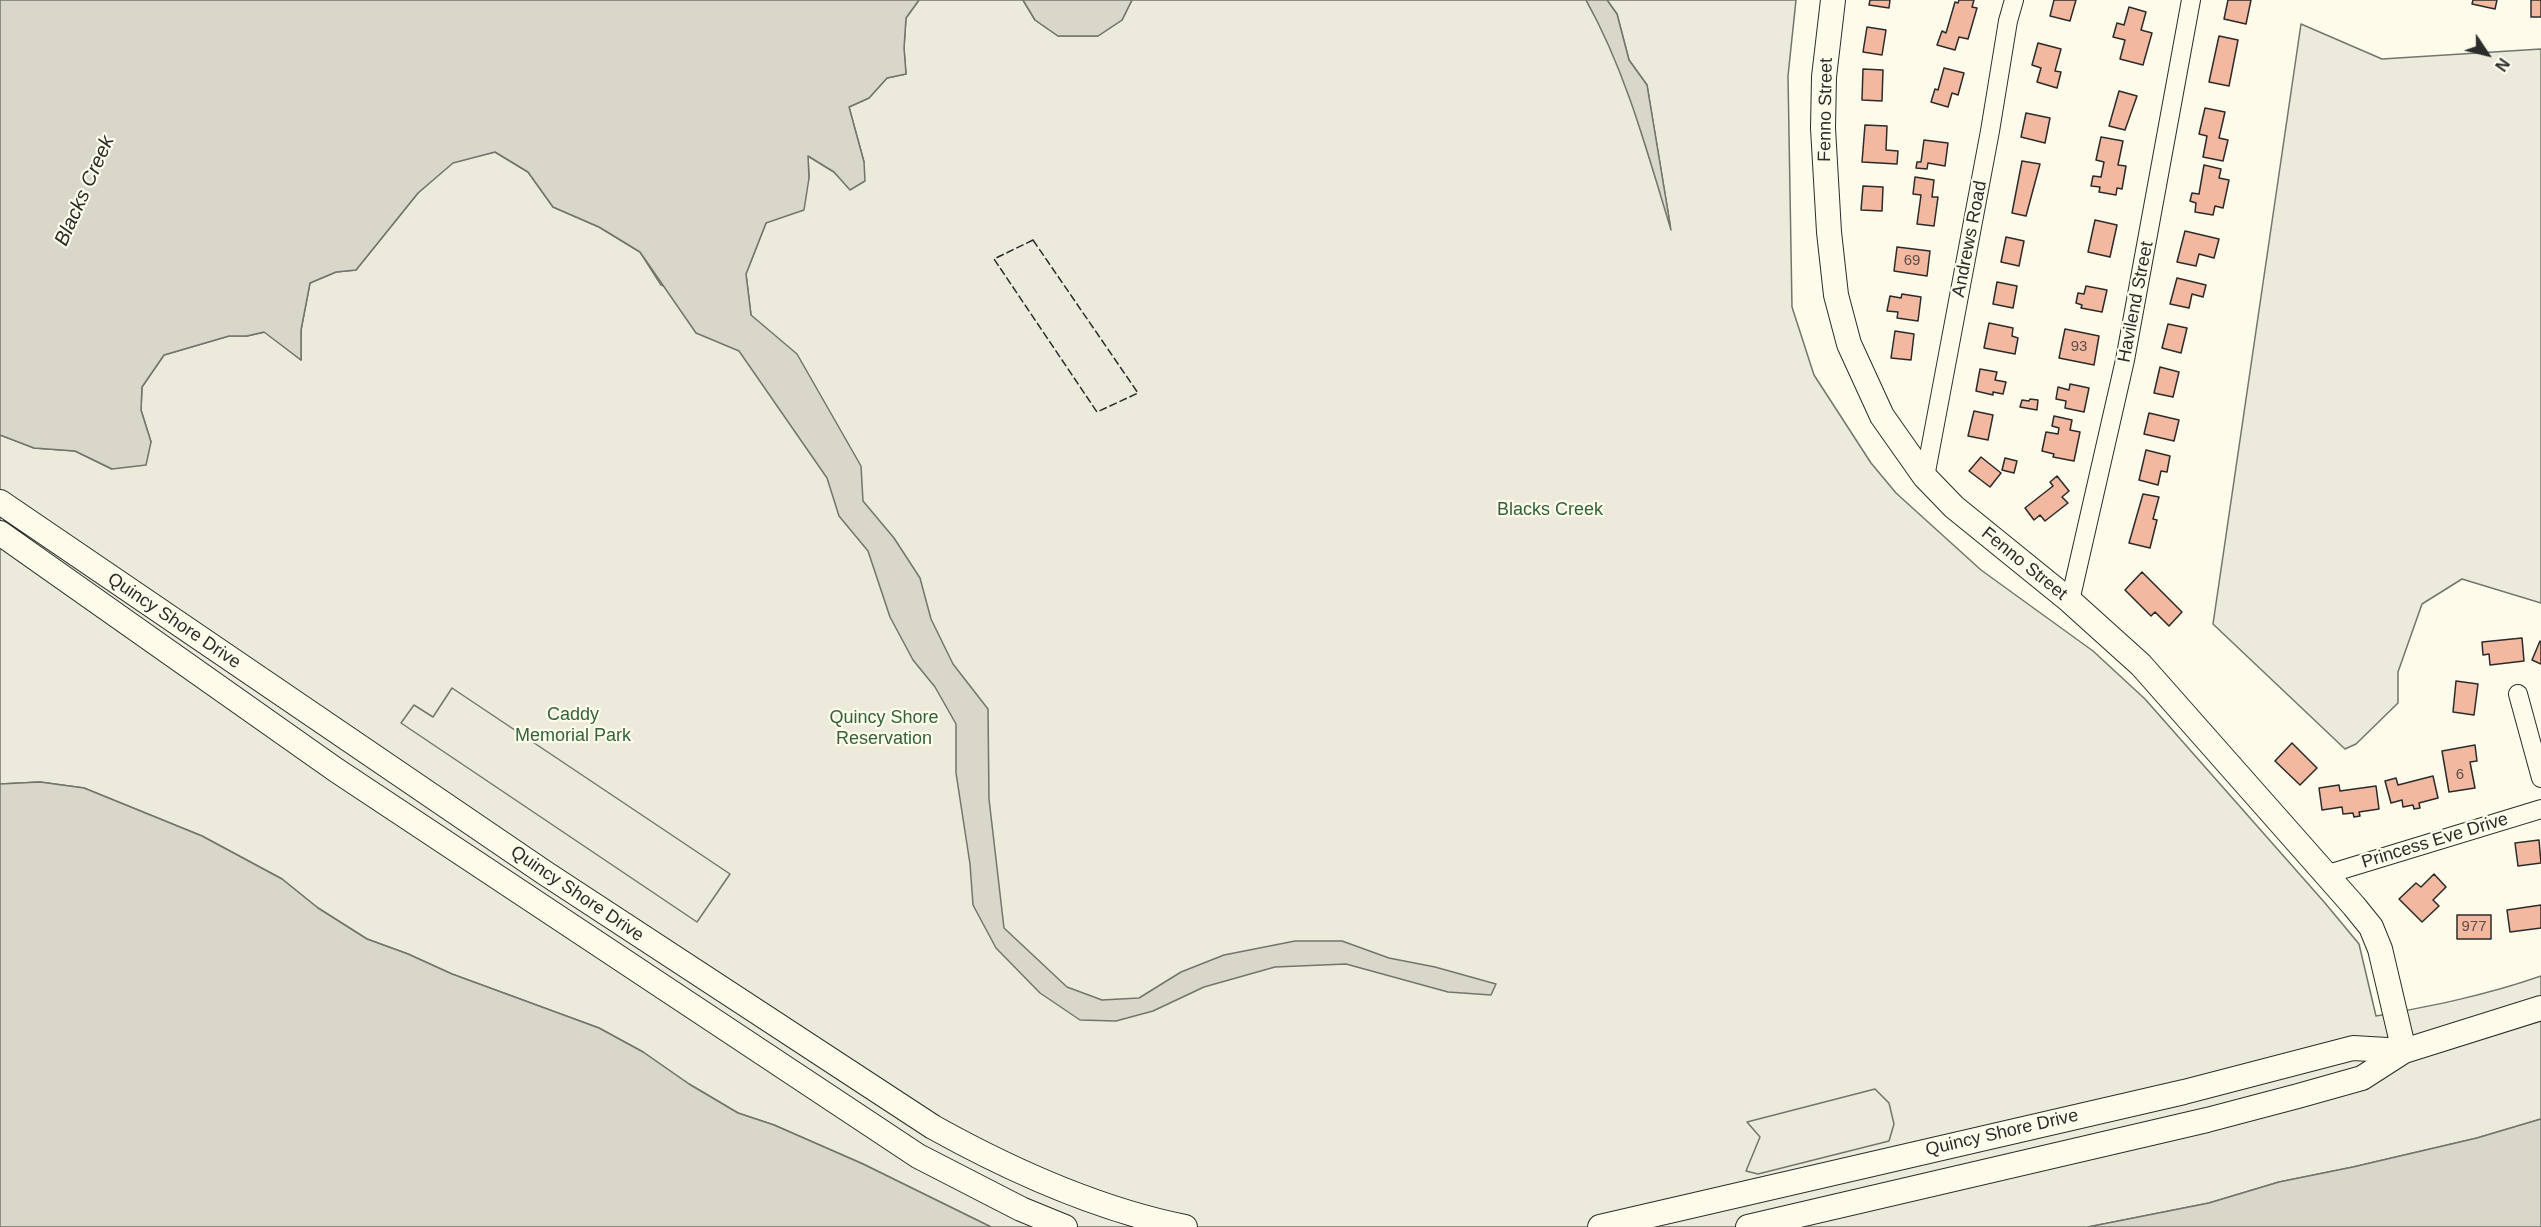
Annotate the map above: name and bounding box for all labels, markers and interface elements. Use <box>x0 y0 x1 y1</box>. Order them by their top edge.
north arrow <box>2457 24 2517 84</box>
text: N <box>2492 55 2512 74</box>
street label: Fenno Street <box>1814 58 1838 162</box>
water label: Blacks Creek <box>50 132 120 250</box>
street label: Andrews Road <box>1948 179 1992 299</box>
street label: Havilend Street <box>2114 240 2158 364</box>
house number: 69 <box>1904 252 1920 270</box>
house number: 93 <box>2071 338 2087 356</box>
park label: Blacks Creek <box>1497 499 1603 521</box>
street label: Fenno Street <box>1977 523 2071 605</box>
street label: Quincy Shore Drive <box>103 568 245 674</box>
park label: Caddy Memorial Park <box>515 704 631 746</box>
park label: Quincy Shore Reservation <box>829 707 939 750</box>
house number: 6 <box>2456 766 2464 784</box>
street label: Princess Eve Drive <box>2359 808 2511 874</box>
street label: Quincy Shore Drive <box>506 841 648 947</box>
house number: 977 <box>2461 918 2487 936</box>
street label: Quincy Shore Drive <box>1924 1105 2080 1161</box>

